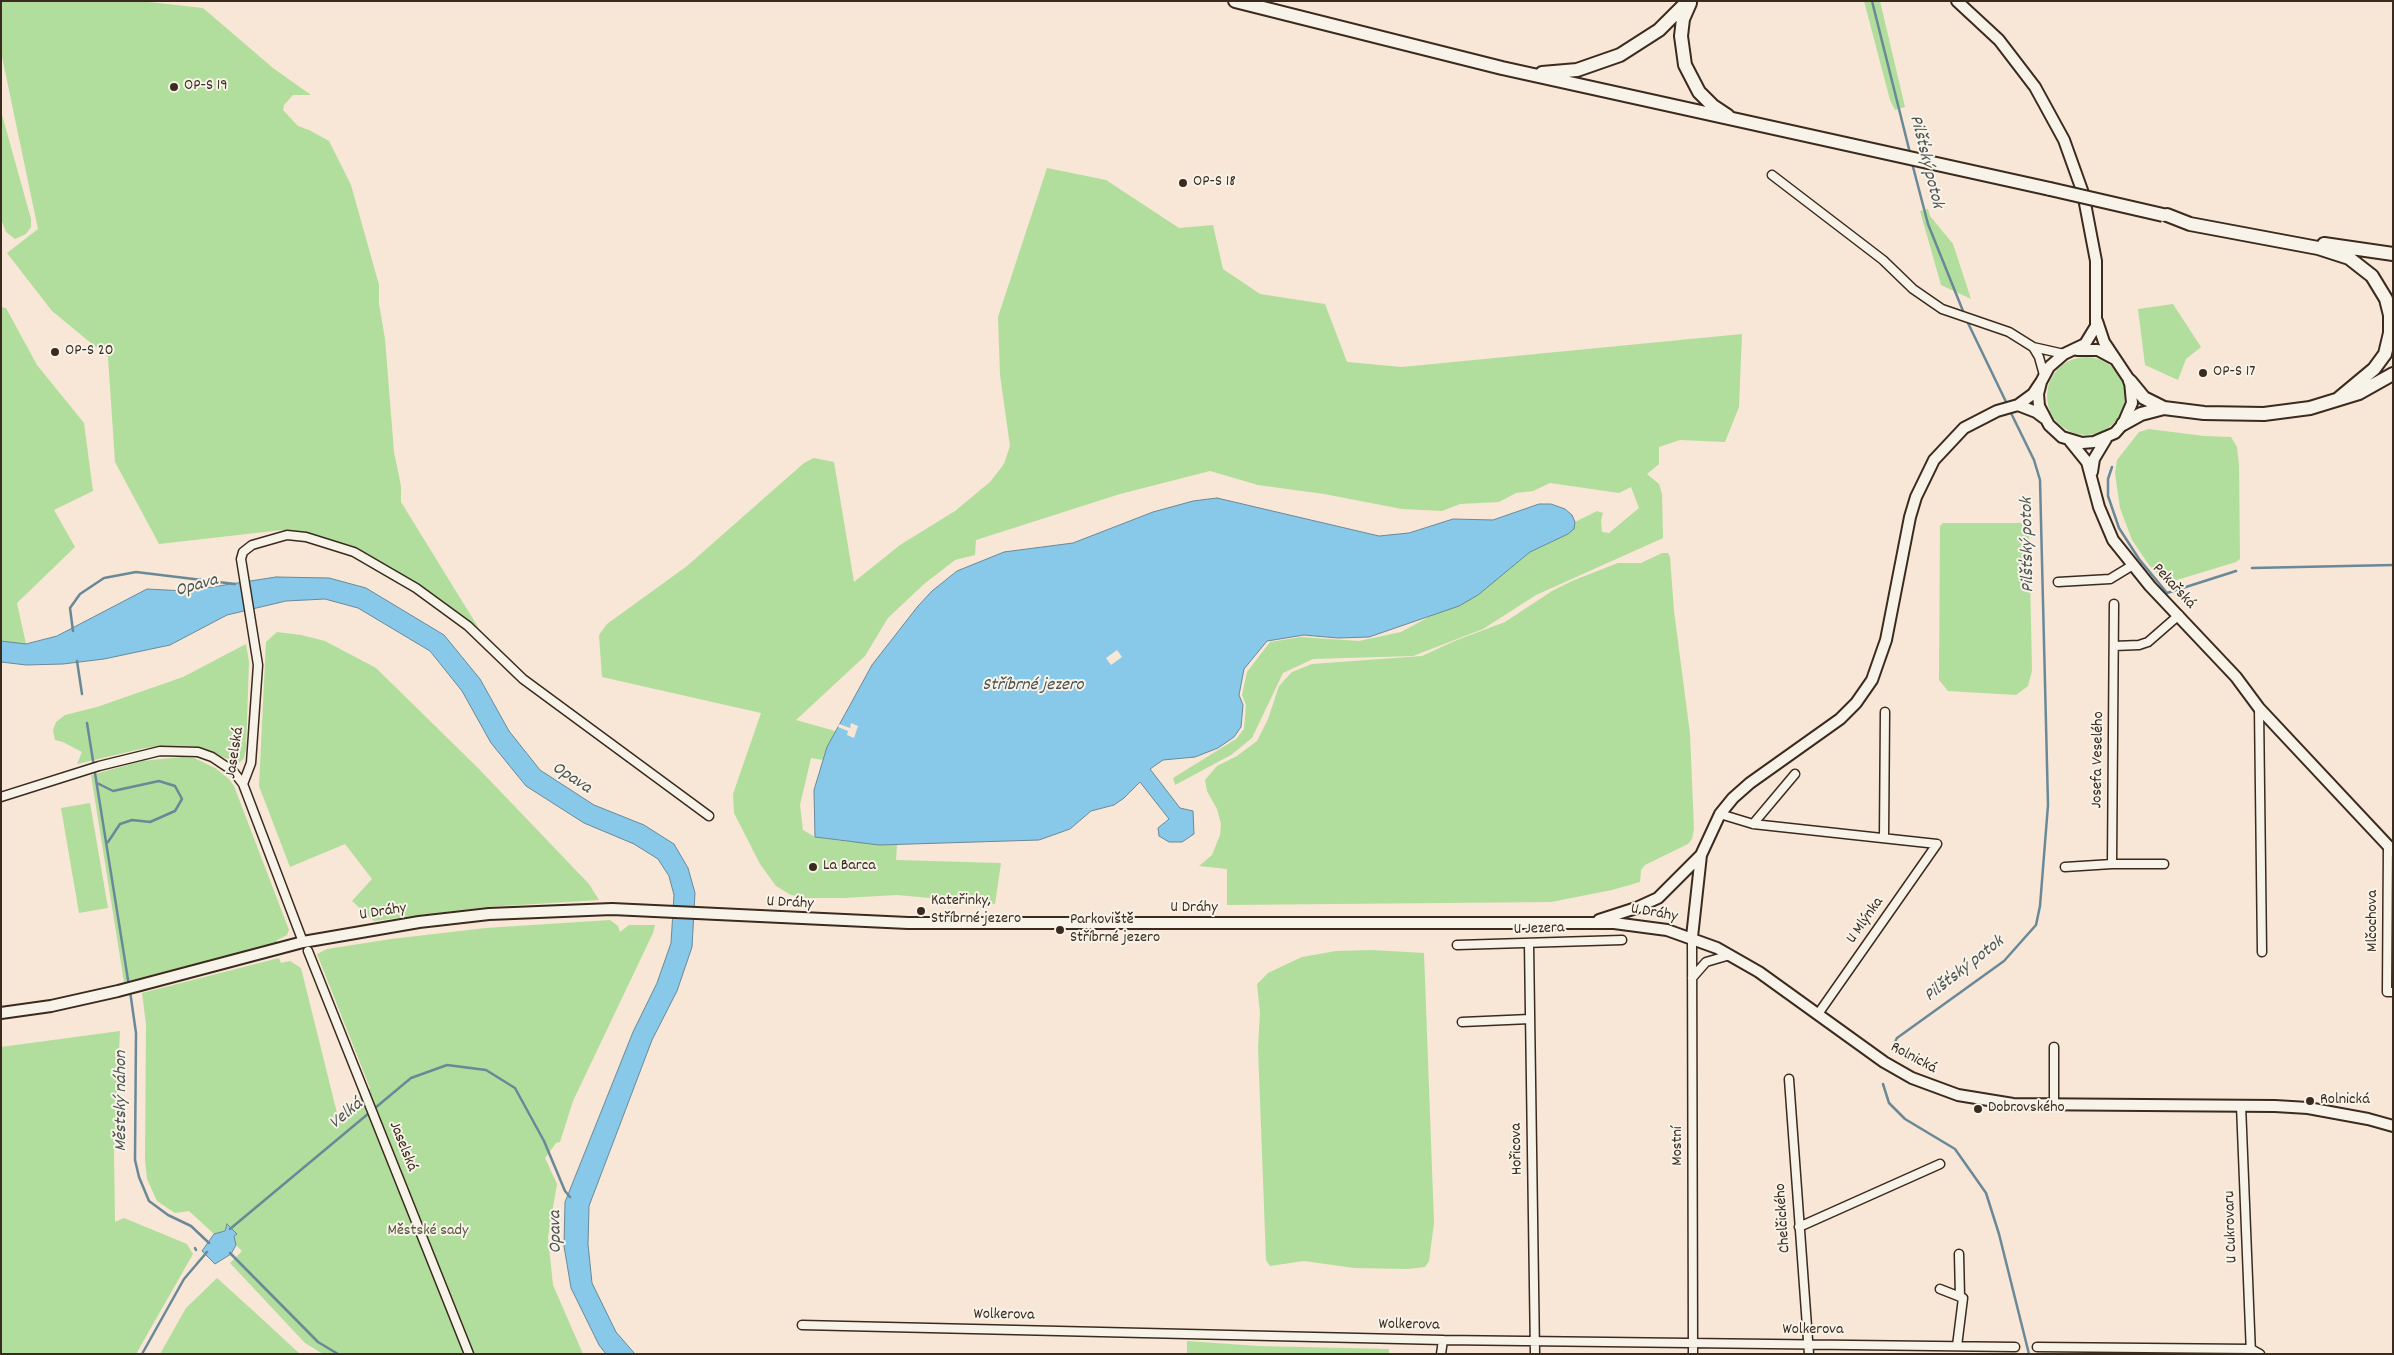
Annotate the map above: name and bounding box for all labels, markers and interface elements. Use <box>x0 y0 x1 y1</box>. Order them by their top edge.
place label: OP-S 19 <box>184 77 227 97</box>
marker: OP-S 19 <box>168 81 180 93</box>
water label: Pilšťský potok <box>1903 113 1947 211</box>
place label: OP-S 18 <box>1193 173 1236 193</box>
marker: OP-S 18 <box>1177 177 1189 189</box>
place label: OP-S 20 <box>65 342 113 362</box>
marker: OP-S 20 <box>49 346 61 358</box>
place label: OP-S 17 <box>2213 363 2255 383</box>
marker: OP-S 17 <box>2197 367 2209 379</box>
water label: Pilšťský potok <box>2017 497 2041 593</box>
street label: Pekařská <box>2147 560 2199 614</box>
water label: Opava <box>173 571 221 603</box>
water label: Stříbrné jezero <box>982 676 1084 698</box>
street label: Josefa Veselého <box>2089 711 2109 809</box>
street label: Jaselská <box>222 726 250 780</box>
water label: Opava <box>547 758 595 800</box>
place label: La Barca <box>823 857 876 877</box>
marker: La Barca <box>807 861 819 873</box>
street label: Mlčochova <box>2364 890 2384 952</box>
place label: Kateřinky, Stříbrné jezero <box>931 892 1021 930</box>
street label: U Dráhy <box>766 893 814 915</box>
street label: U Mlýnka <box>1843 894 1889 948</box>
street label: U Dráhy <box>1170 899 1218 919</box>
street label: U Dráhy <box>358 900 408 926</box>
street label: U Dráhy <box>1629 900 1679 928</box>
marker: Kateřinky, Stříbrné jezero <box>915 905 927 917</box>
place label: Parkoviště Stříbrné jezero <box>1070 911 1160 949</box>
street label: U Jezera <box>1513 920 1565 940</box>
marker: Parkoviště Stříbrné jezero <box>1054 924 1066 936</box>
water label: Pilšťský potok <box>1921 932 2009 1008</box>
street label: Rolnická <box>1886 1039 1940 1079</box>
water label: Městský náhon <box>112 1051 134 1151</box>
place label: Rolnická <box>2320 1091 2370 1111</box>
water label: Velká <box>326 1095 368 1135</box>
marker: Rolnická <box>2304 1095 2316 1107</box>
place label: Dobrovského <box>1988 1099 2065 1119</box>
marker: Dobrovského <box>1972 1103 1984 1115</box>
street label: Jaselská <box>383 1119 421 1175</box>
street label: Hořicova <box>1508 1123 1528 1175</box>
street label: Mostní <box>1669 1126 1689 1166</box>
street label: Chelčického <box>1772 1183 1796 1253</box>
street label: U Cukrovaru <box>2221 1190 2243 1264</box>
water label: Opava <box>546 1210 568 1254</box>
park label: Městské sady <box>388 1222 468 1242</box>
street label: Wolkerova <box>973 1306 1035 1326</box>
street label: Wolkerova <box>1378 1316 1440 1336</box>
street label: Wolkerova <box>1783 1321 1843 1341</box>

